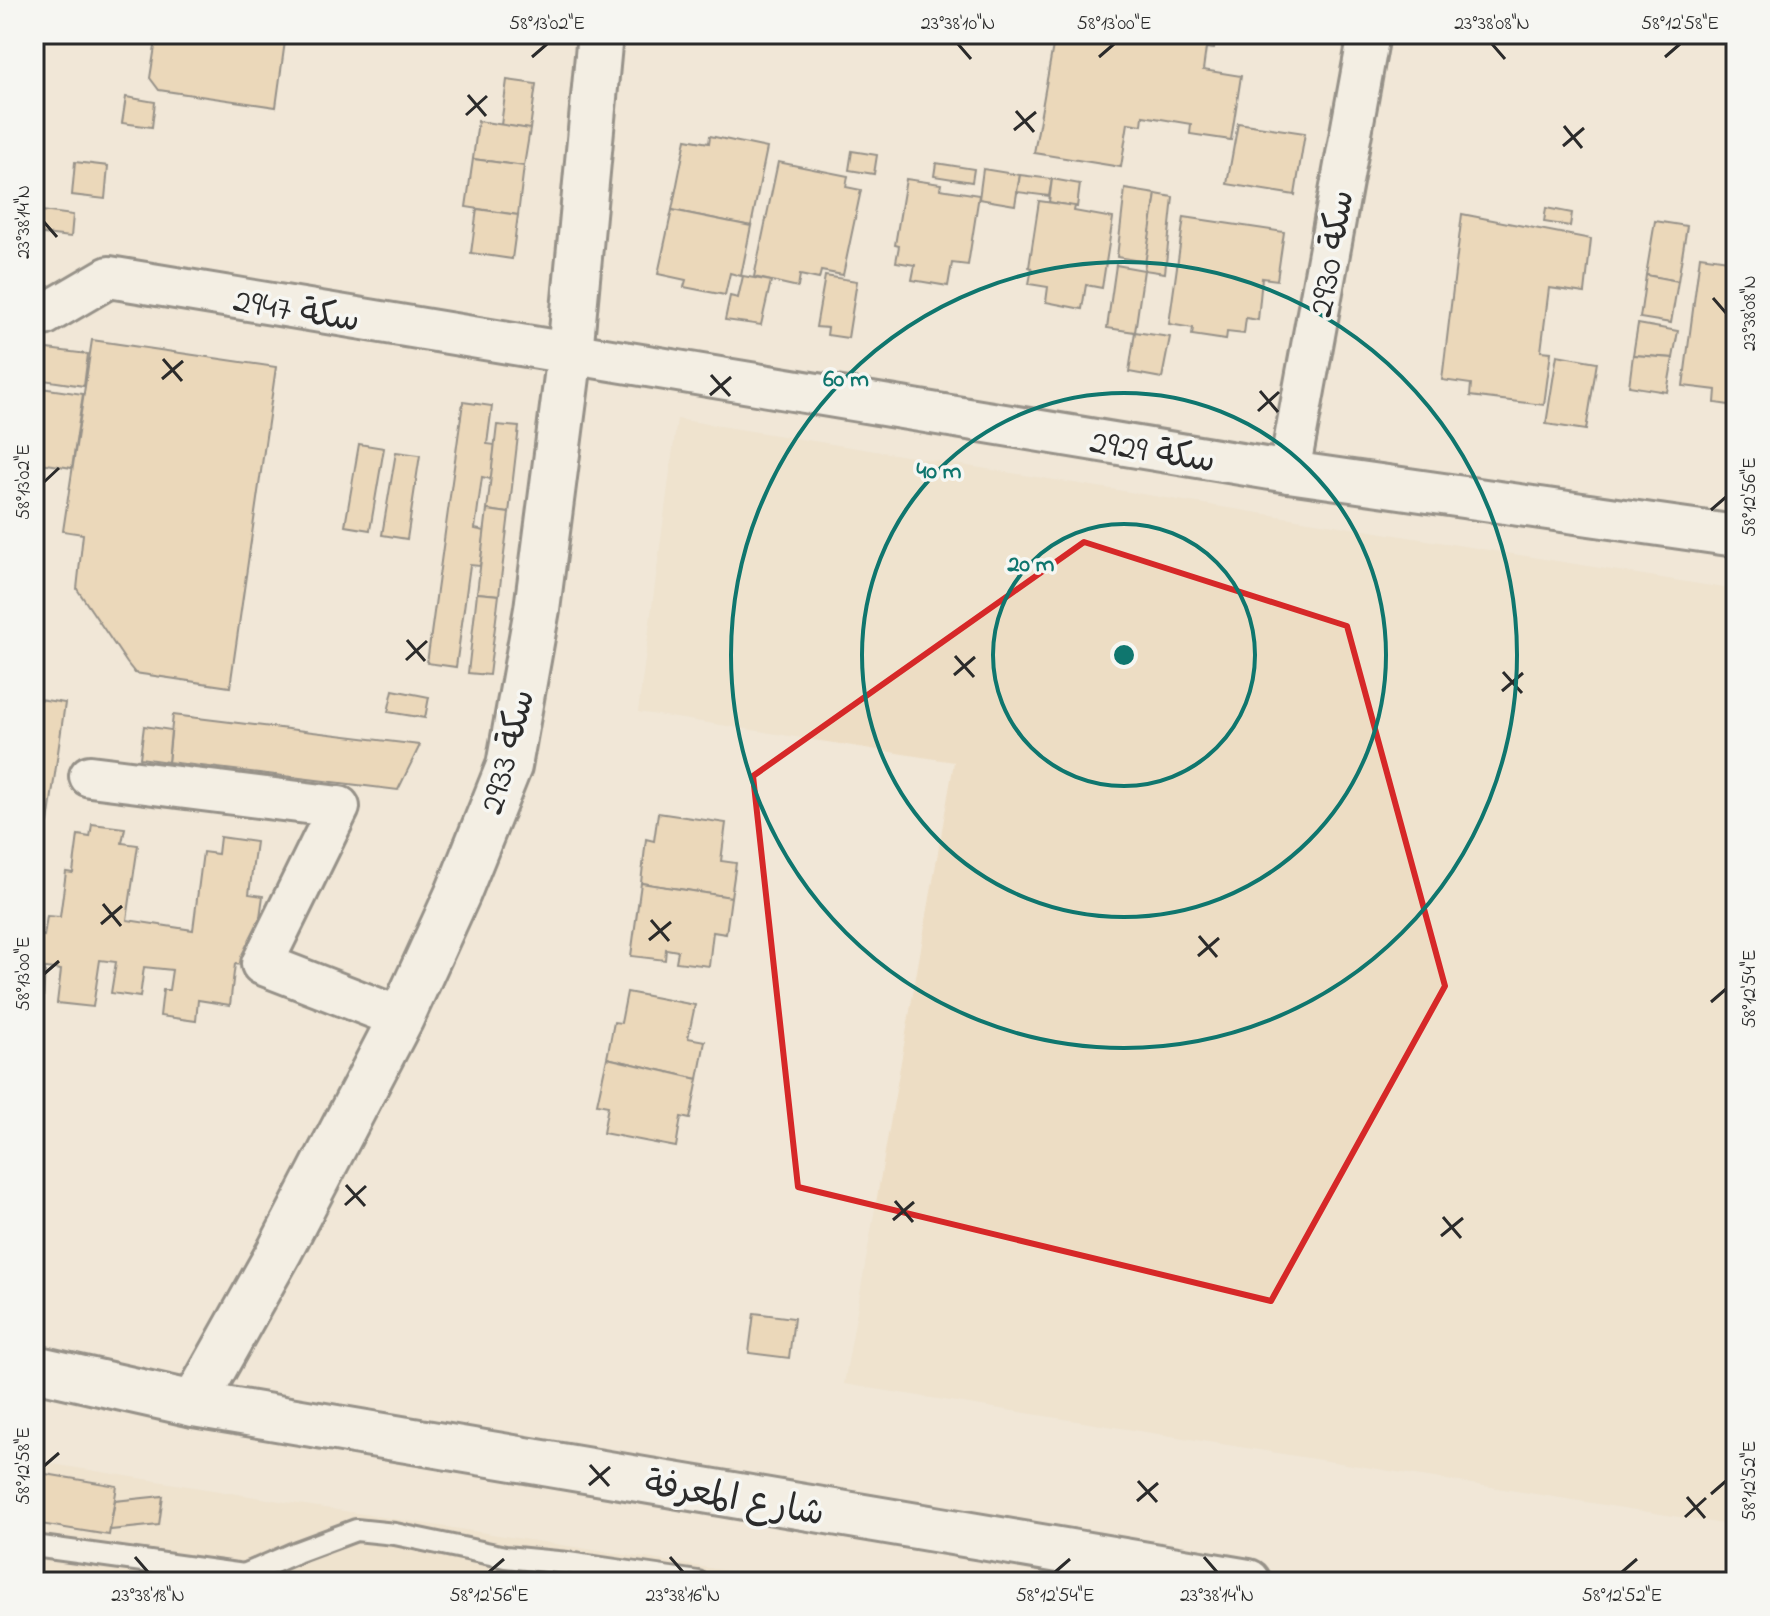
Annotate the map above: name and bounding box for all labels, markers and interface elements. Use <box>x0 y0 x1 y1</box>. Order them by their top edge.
text: 58°13'02"E <box>509 10 585 39</box>
text: 23°38'10"N <box>921 10 995 39</box>
text: 58°13'00"E <box>1076 10 1152 39</box>
text: 23°38'08"N <box>1454 10 1530 39</box>
text: 58°12'58"E <box>1641 10 1719 39</box>
text: 23°38'14"N <box>10 185 39 259</box>
street label: سكة 2930 <box>1296 186 1371 321</box>
text: 23°38'08"N <box>1736 275 1765 351</box>
street label: سكة 2947 <box>229 276 363 349</box>
text: 60 m <box>823 363 869 398</box>
street label: سكة 2929 <box>1086 417 1219 490</box>
text: 58°13'02"E <box>10 444 39 520</box>
text: 40 m <box>917 455 962 490</box>
text: 58°12'56"E <box>1736 457 1765 537</box>
text: 20 m <box>1007 548 1055 583</box>
centre of rings <box>1110 641 1138 669</box>
street label: سكة 2933 <box>467 684 551 821</box>
text: 58°13'00"E <box>10 936 39 1012</box>
text: 58°12'54"E <box>1736 949 1765 1029</box>
text: 58°12'58"E <box>10 1427 39 1505</box>
text: 58°12'52"E <box>1736 1441 1765 1521</box>
street label: شارع المعرفة <box>640 1459 828 1542</box>
text: 23°38'18"N <box>111 1582 185 1611</box>
text: 58°12'56"E <box>449 1582 529 1611</box>
text: 23°38'16"N <box>646 1582 720 1611</box>
text: 58°12'54"E <box>1015 1582 1095 1611</box>
text: 23°38'14"N <box>1180 1582 1254 1611</box>
text: 58°12'52"E <box>1582 1582 1662 1611</box>

